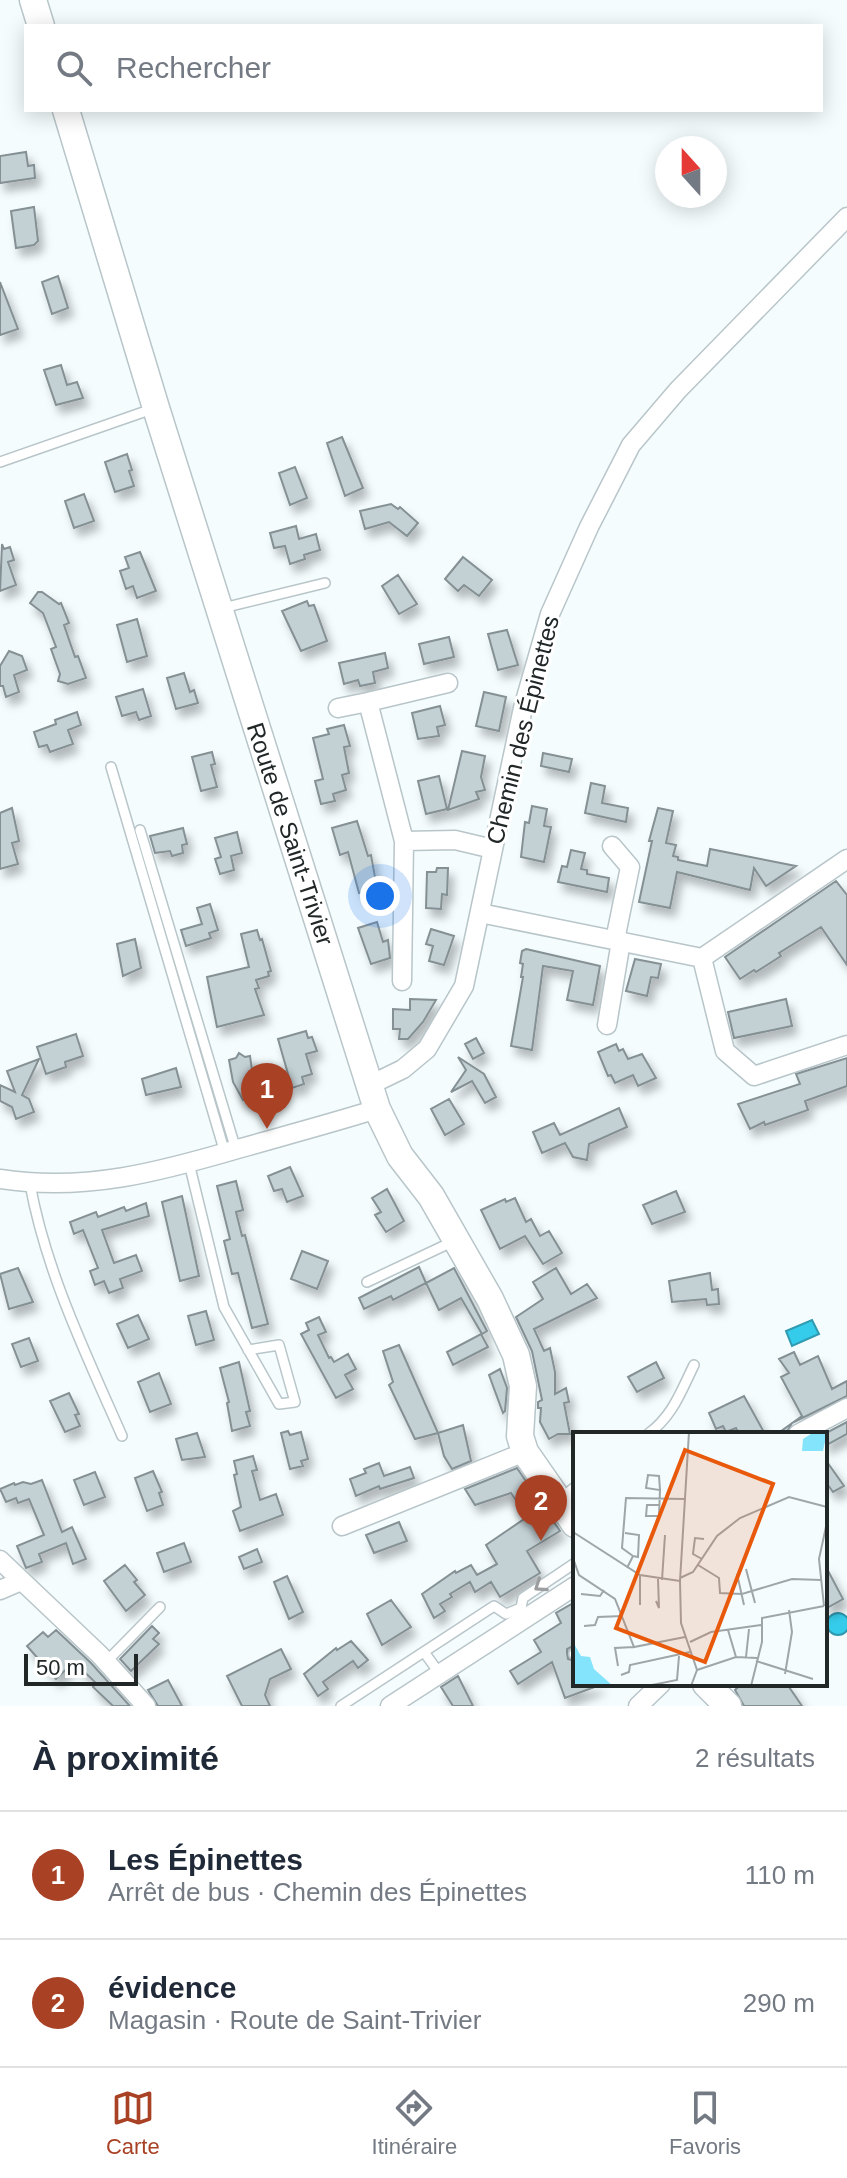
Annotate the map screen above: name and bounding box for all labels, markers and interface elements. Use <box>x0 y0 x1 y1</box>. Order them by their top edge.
search box <box>24 24 823 112</box>
icon: search <box>52 46 96 90</box>
text: Rechercher <box>116 51 271 84</box>
north arrow <box>655 136 727 208</box>
street label: Chemin des Épinettes <box>481 613 564 847</box>
street label: Route de Saint-Trivier <box>242 719 339 949</box>
your location <box>360 876 400 916</box>
pin: 1 <box>241 1063 293 1129</box>
inset map <box>573 1432 827 1686</box>
pin: 2 <box>515 1475 567 1541</box>
one-way arrow <box>534 1577 549 1592</box>
scale bar <box>24 1650 138 1686</box>
text: 50 m <box>36 1655 85 1680</box>
text: À proximité <box>32 1739 219 1777</box>
text: 2 résultats <box>695 1743 815 1773</box>
text: Les Épinettes <box>108 1843 303 1876</box>
text: 1 <box>51 1860 65 1890</box>
text: 110 m <box>745 1860 815 1890</box>
text: Arrêt de bus · Chemin des Épinettes <box>108 1877 527 1907</box>
text: évidence <box>108 1971 236 2004</box>
text: 2 <box>51 1988 65 2018</box>
text: 290 m <box>743 1988 815 2018</box>
text: Magasin · Route de Saint-Trivier <box>108 2005 481 2035</box>
tab: Carte <box>106 2086 160 2160</box>
tab: Itinéraire <box>372 2086 457 2160</box>
tab: Favoris <box>669 2086 741 2160</box>

